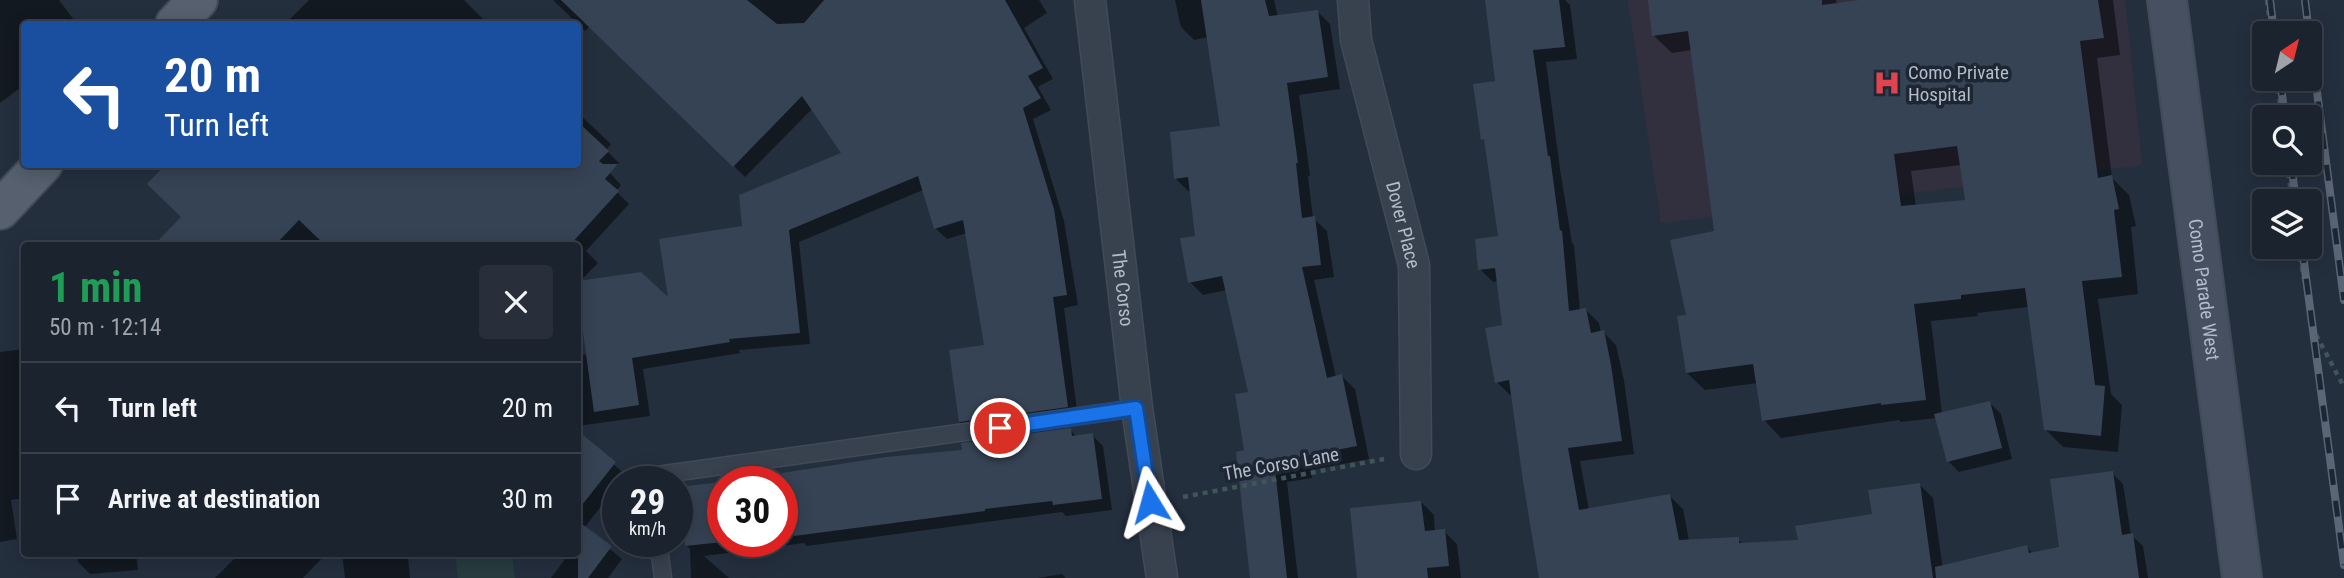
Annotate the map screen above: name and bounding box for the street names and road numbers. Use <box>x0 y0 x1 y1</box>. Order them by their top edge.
street label: Dover Place <box>1381 179 1426 271</box>
street label: Como Parade West <box>2184 217 2225 362</box>
street label: The Corso <box>1107 249 1139 328</box>
street label: The Corso Lane <box>1221 442 1341 486</box>

